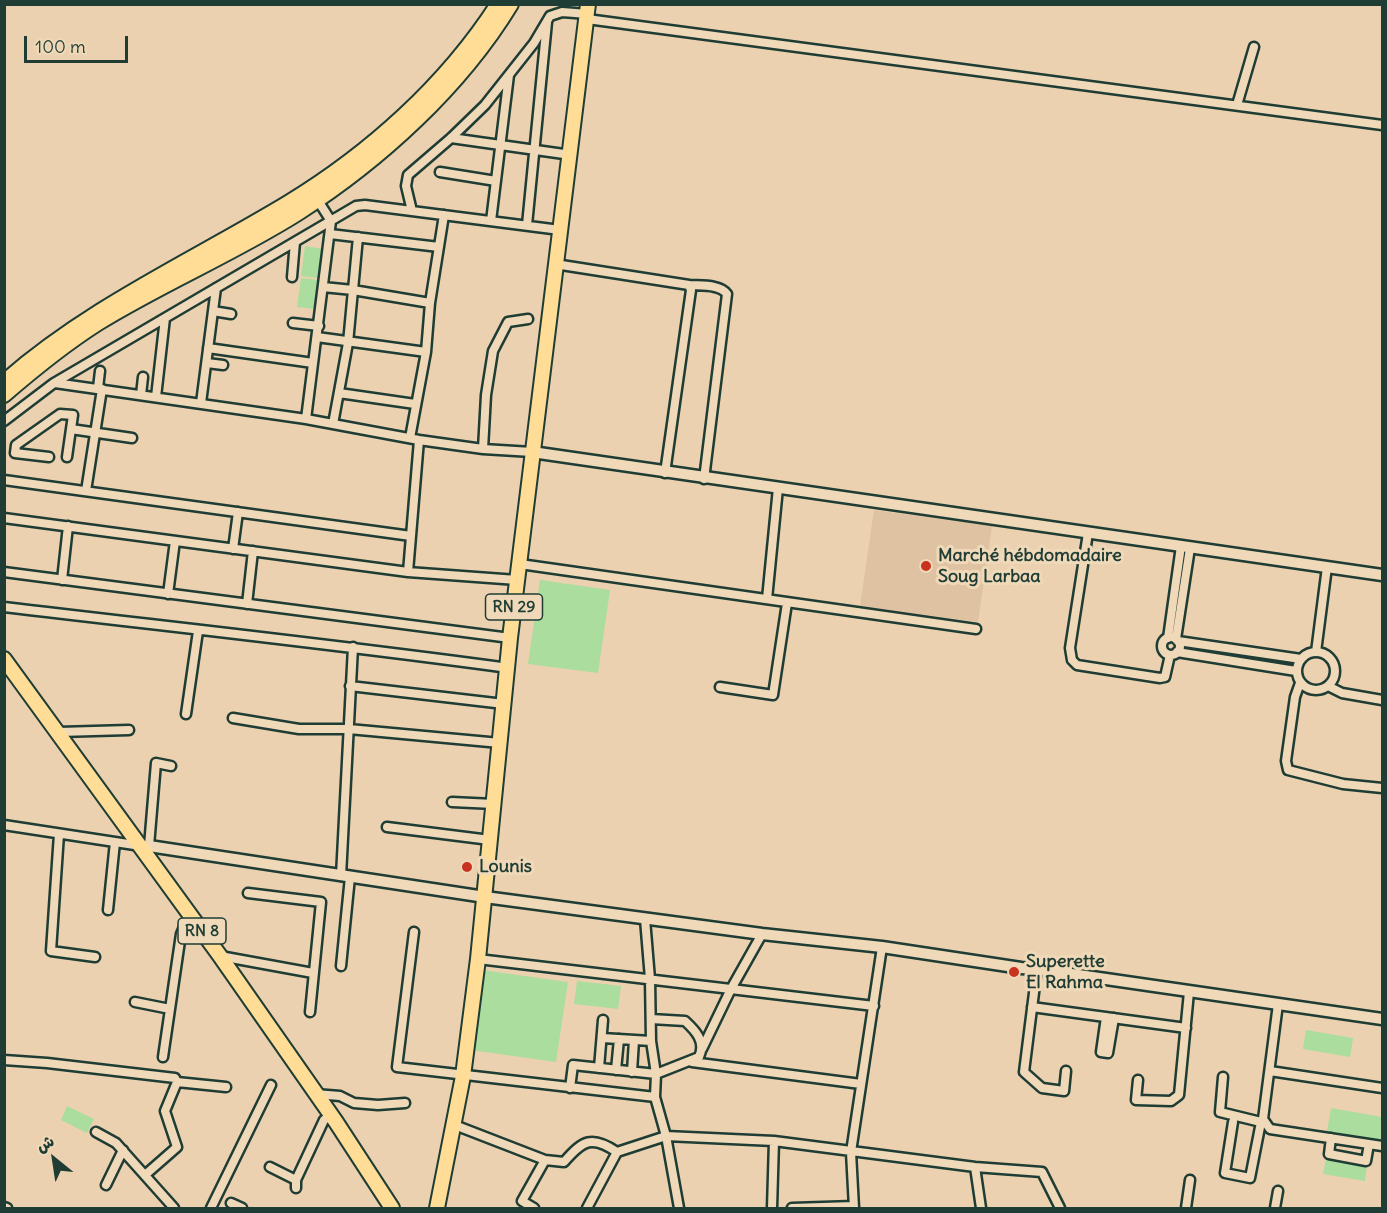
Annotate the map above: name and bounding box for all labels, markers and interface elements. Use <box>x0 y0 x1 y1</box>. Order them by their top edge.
scale bar <box>27 24 130 62</box>
text: 100 m <box>35 35 86 58</box>
place label: Marché hébdomadaire Soug Larbaa <box>938 545 1122 588</box>
marker: Marché hébdomadaire Soug Larbaa <box>919 559 933 573</box>
road number: RN 29 <box>486 594 542 620</box>
place label: Lounis <box>479 856 532 878</box>
marker: Lounis <box>460 860 474 874</box>
road number: RN 8 <box>178 918 226 944</box>
place label: Superette El Rahma <box>1026 951 1105 994</box>
marker: Superette El Rahma <box>1007 965 1021 979</box>
north arrow <box>24 1129 84 1189</box>
text: ش <box>32 1130 58 1156</box>

